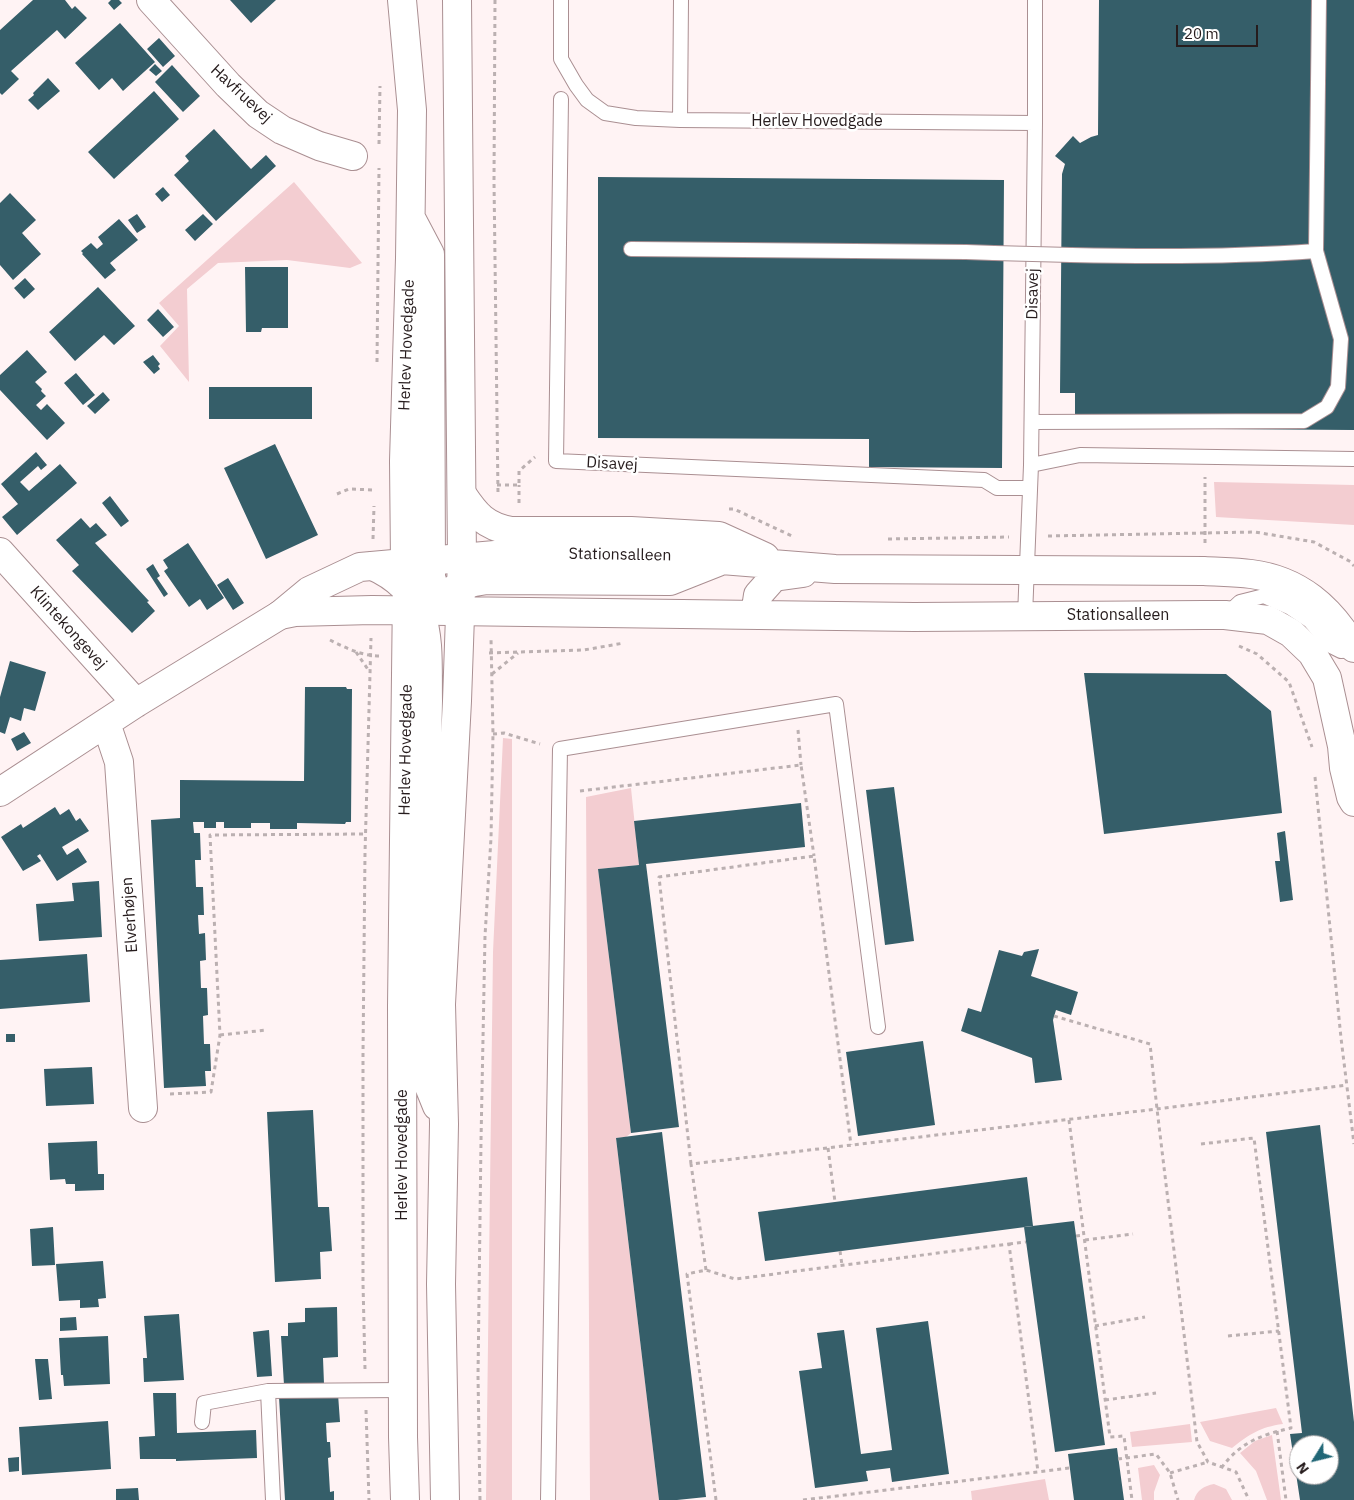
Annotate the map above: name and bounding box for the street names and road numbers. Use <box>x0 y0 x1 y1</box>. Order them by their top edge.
street label: Havfruevej <box>206 61 276 127</box>
street label: Herlev Hovedgade <box>751 111 883 131</box>
street label: Disavej <box>1023 268 1043 320</box>
street label: Herlev Hovedgade <box>395 279 419 411</box>
street label: Disavej <box>586 453 638 475</box>
street label: Stationsalleen <box>568 545 672 565</box>
street label: Klintekongevej <box>26 582 110 674</box>
street label: Stationsalleen <box>1067 605 1169 625</box>
street label: Herlev Hovedgade <box>395 684 417 816</box>
street label: Elverhøjen <box>118 876 142 954</box>
street label: Herlev Hovedgade <box>392 1089 412 1221</box>

